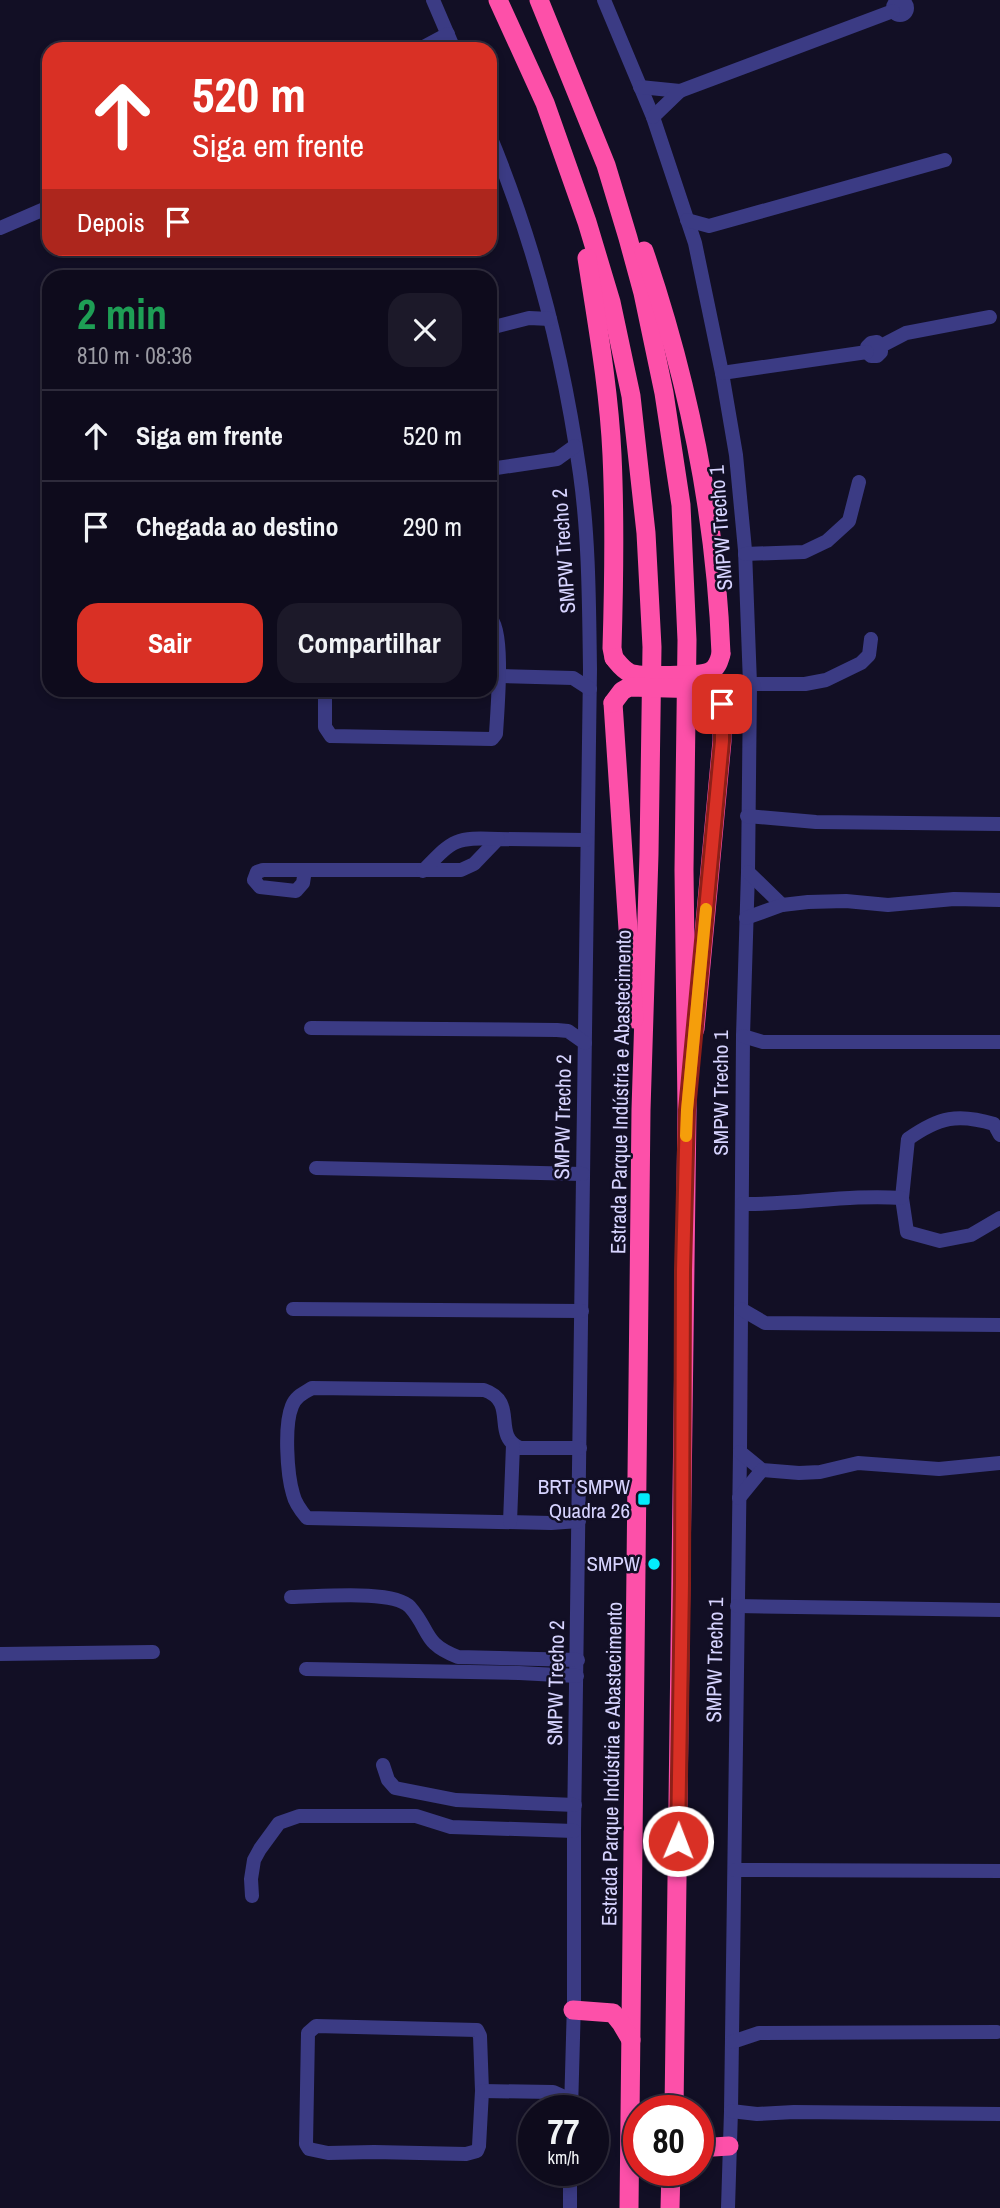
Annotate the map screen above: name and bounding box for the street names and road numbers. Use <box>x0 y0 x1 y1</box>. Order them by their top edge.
street label: SMPW Trecho 1 <box>702 464 739 592</box>
street label: SMPW Trecho 2 <box>545 487 582 615</box>
street label: Estrada Parque Indústria e Abastecimento <box>603 929 638 1254</box>
street label: SMPW Trecho 1 <box>706 1030 735 1156</box>
street label: SMPW Trecho 2 <box>547 1054 578 1180</box>
street label: SMPW Trecho 1 <box>699 1597 730 1723</box>
street label: Estrada Parque Indústria e Abastecimento <box>594 1601 629 1926</box>
street label: SMPW Trecho 2 <box>540 1620 571 1746</box>

